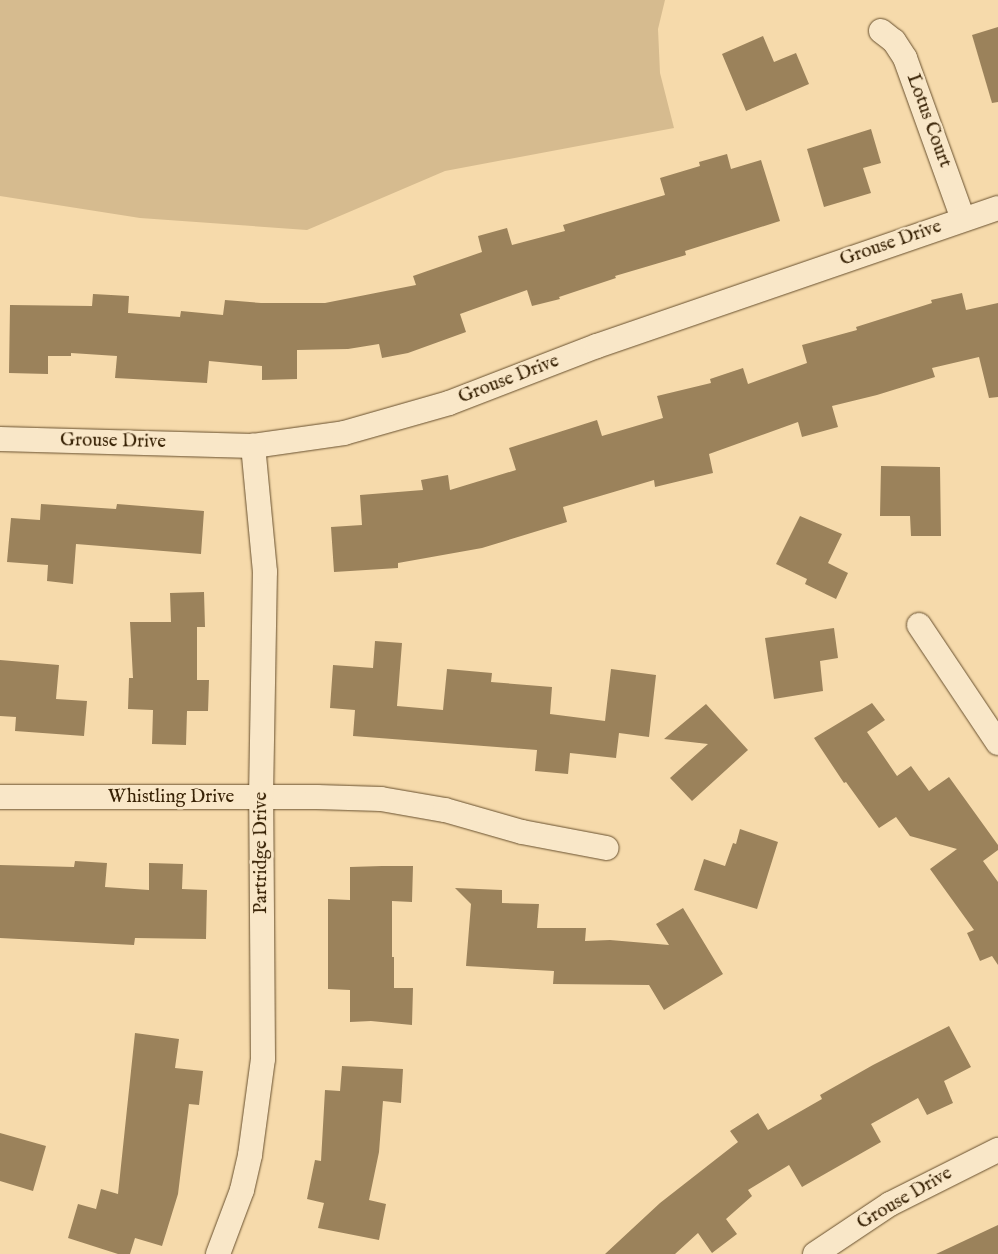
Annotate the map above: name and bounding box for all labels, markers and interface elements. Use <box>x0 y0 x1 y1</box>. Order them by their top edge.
street label: Lotus Court <box>900 71 956 171</box>
street label: Grouse Drive <box>837 216 945 272</box>
street label: Grouse Drive <box>455 350 563 410</box>
street label: Grouse Drive <box>60 430 166 454</box>
street label: Whistling Drive <box>108 787 234 809</box>
street label: Partridge Drive <box>251 792 273 914</box>
street label: Grouse Drive <box>853 1163 957 1235</box>

